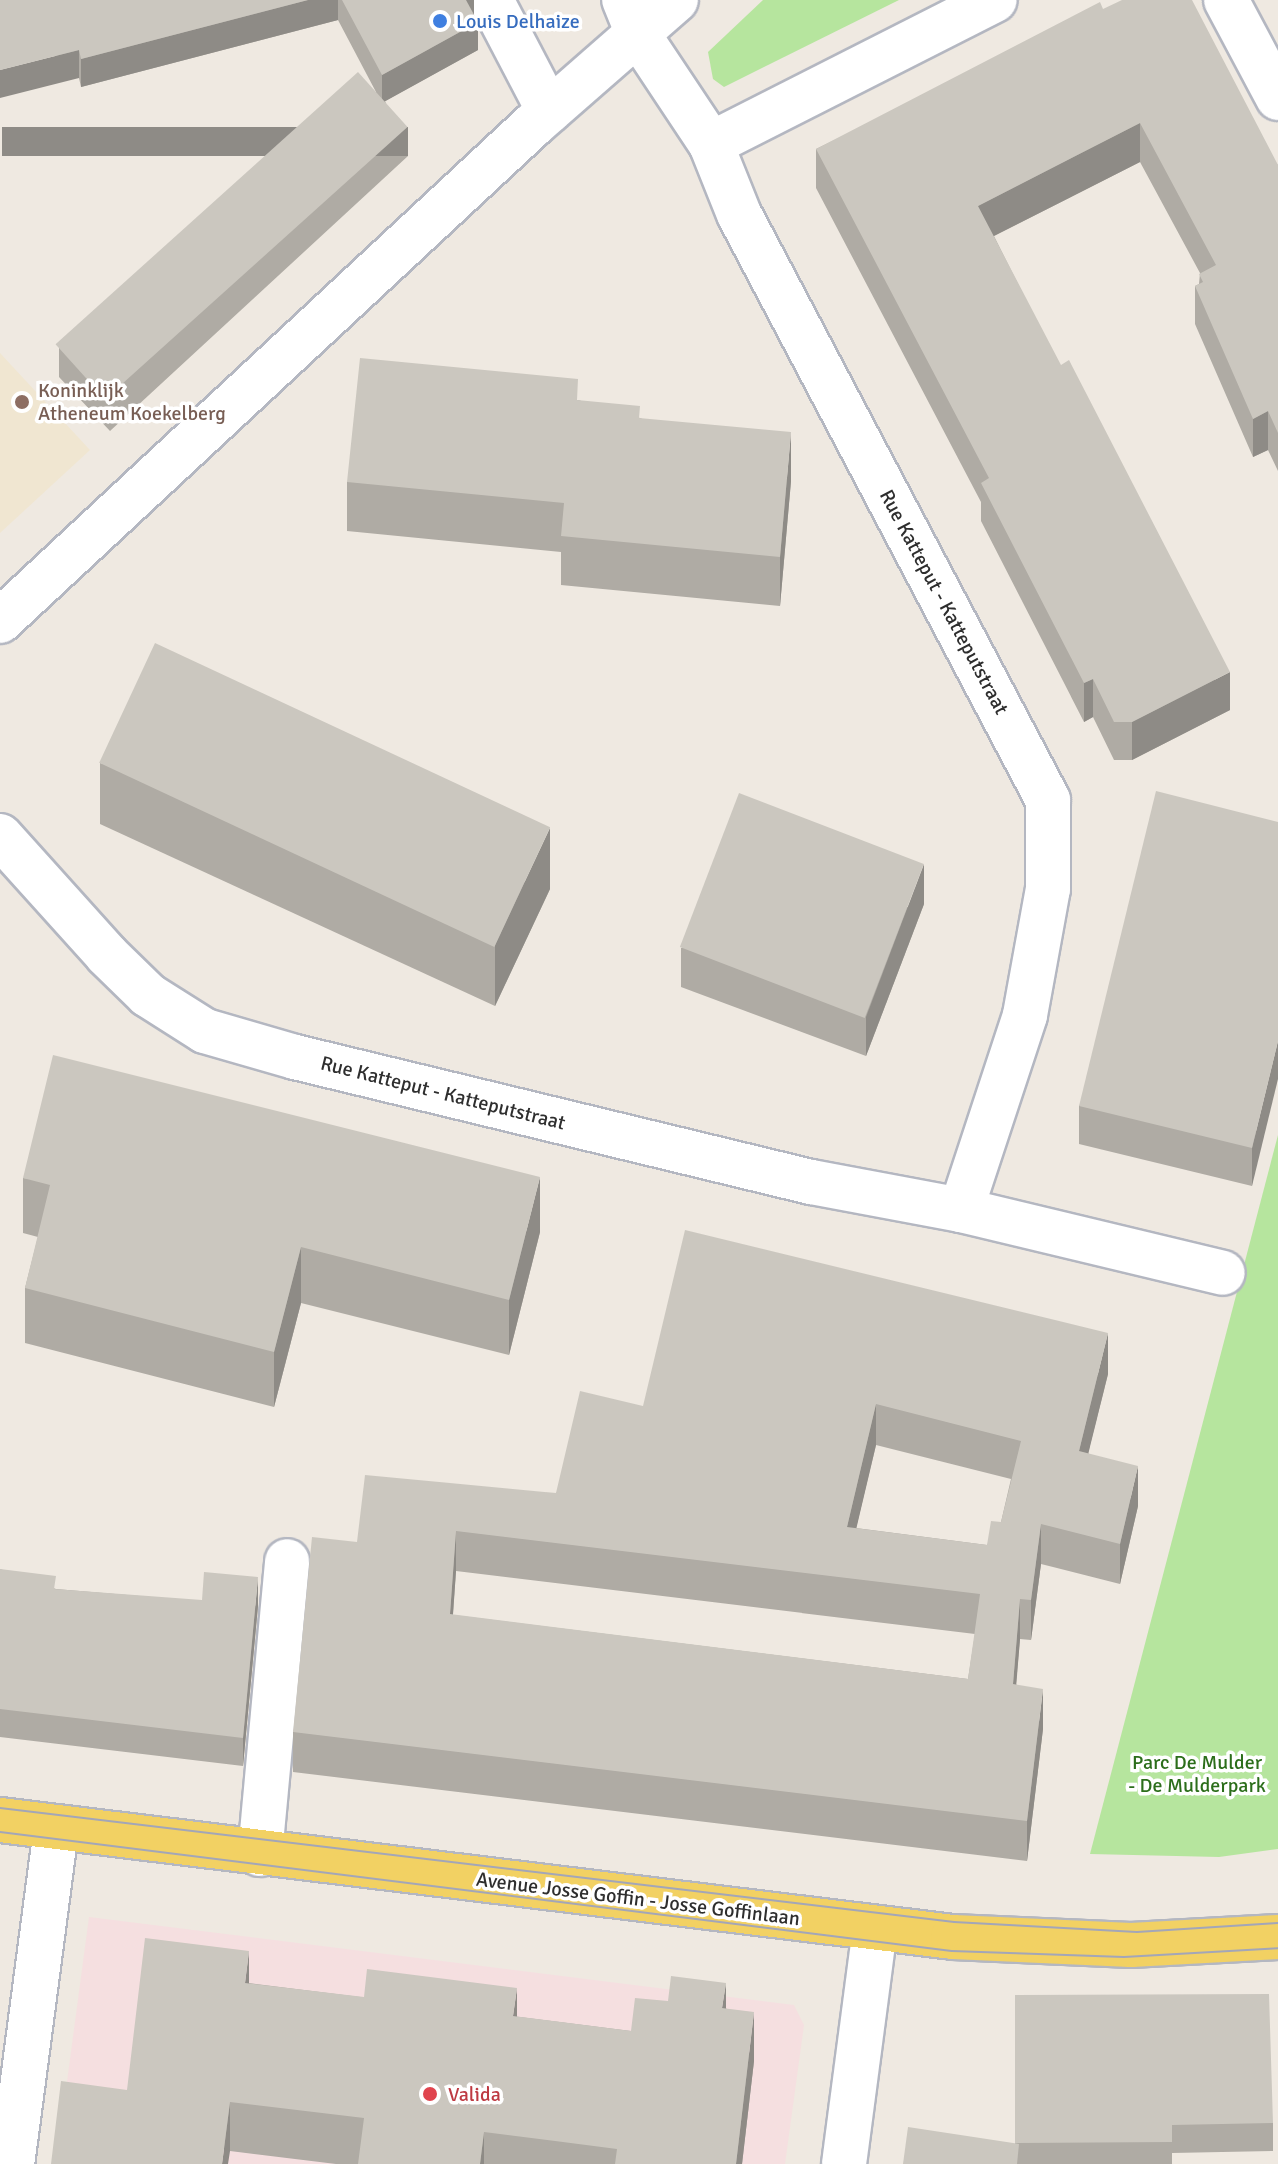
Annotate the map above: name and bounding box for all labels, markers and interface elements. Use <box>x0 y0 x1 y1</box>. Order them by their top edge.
place label: Louis Delhaize <box>456 9 580 33</box>
marker: Louis Delhaize <box>431 12 449 30</box>
place label: Koninklijk Atheneum Koekelberg <box>38 378 226 425</box>
marker: Koninklijk Atheneum Koekelberg <box>13 393 31 411</box>
street label: Rue Katteput - Katteputstraat <box>874 485 1014 719</box>
street label: Rue Katteput - Katteputstraat <box>318 1051 568 1135</box>
park label: Parc De Mulder - De Mulderpark <box>1128 1750 1266 1797</box>
street label: Avenue Josse Goffin - Josse Goffinlaan <box>475 1867 801 1931</box>
place label: Valida <box>448 2082 501 2106</box>
marker: Valida <box>419 2083 441 2105</box>

